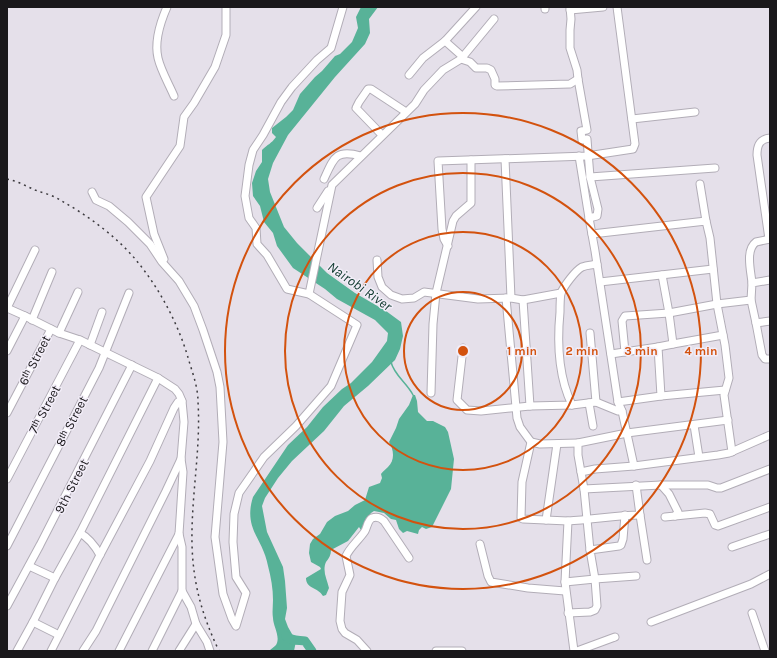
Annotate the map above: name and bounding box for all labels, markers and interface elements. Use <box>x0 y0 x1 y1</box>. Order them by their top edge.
water label: Nairobi River <box>324 258 396 315</box>
street label: 6ᵗʰ Street <box>15 333 53 388</box>
centre of rings <box>456 344 470 358</box>
text: 1 min <box>507 344 537 358</box>
text: 2 min <box>565 344 599 358</box>
text: 3 min <box>624 344 658 358</box>
text: 4 min <box>685 344 717 358</box>
street label: 7ᵗʰ Street <box>25 382 63 436</box>
street label: 8ᵗʰ Street <box>52 393 91 449</box>
street label: 9th Street <box>51 456 92 516</box>

